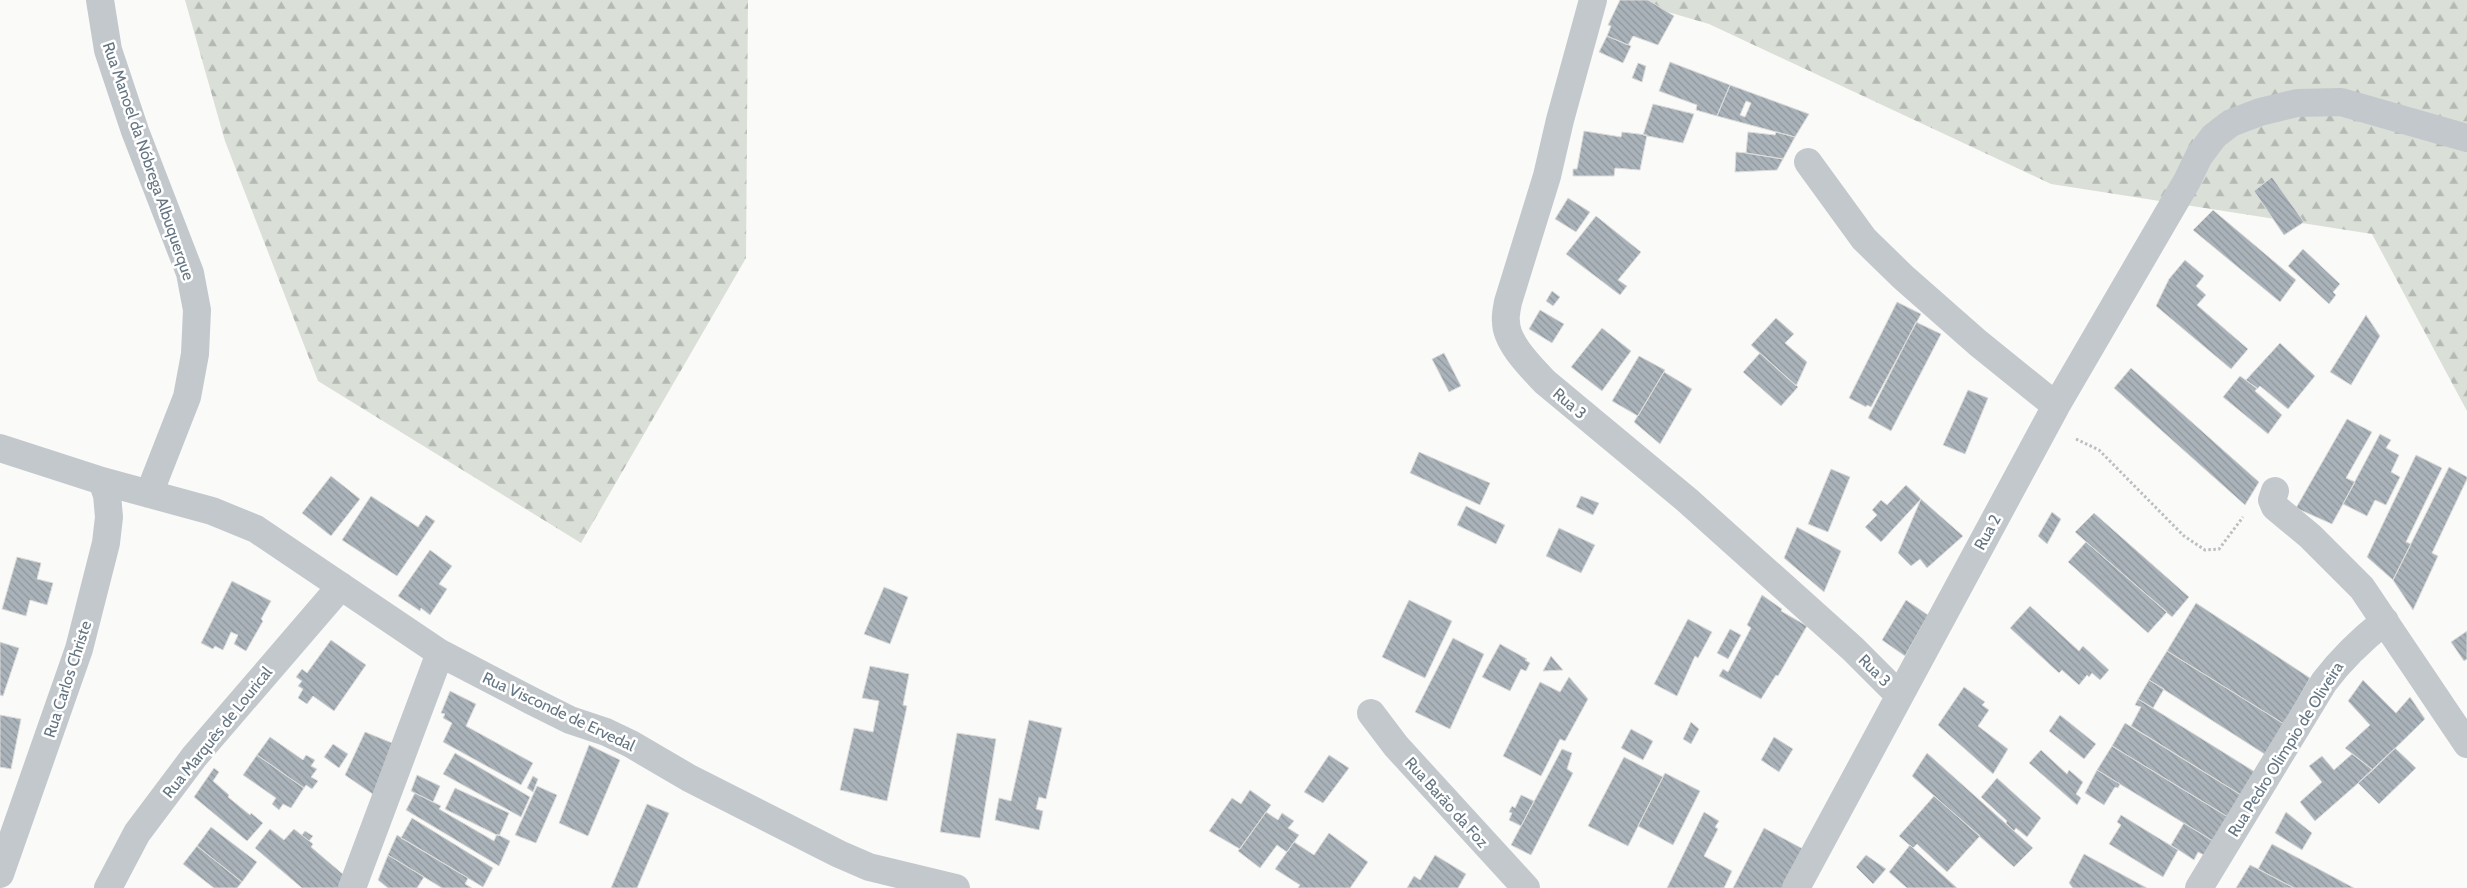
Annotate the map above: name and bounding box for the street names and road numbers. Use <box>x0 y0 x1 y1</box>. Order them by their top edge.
street label: Rua Manoel da Nóbrega Albuquerque <box>99 40 198 283</box>
street label: Rua 3 <box>1549 384 1590 423</box>
street label: Rua 2 <box>1970 511 2005 553</box>
street label: Rua Carlos Christe <box>40 618 95 740</box>
street label: Rua 3 <box>1855 650 1895 690</box>
street label: Rua Pedro Olimpio de Oliveira <box>2224 658 2347 840</box>
street label: Rua Marquês de Lourical <box>159 663 276 802</box>
street label: Rua Visconde de Ervedal <box>480 668 638 755</box>
street label: Rua Barão da Foz <box>1401 753 1493 852</box>

